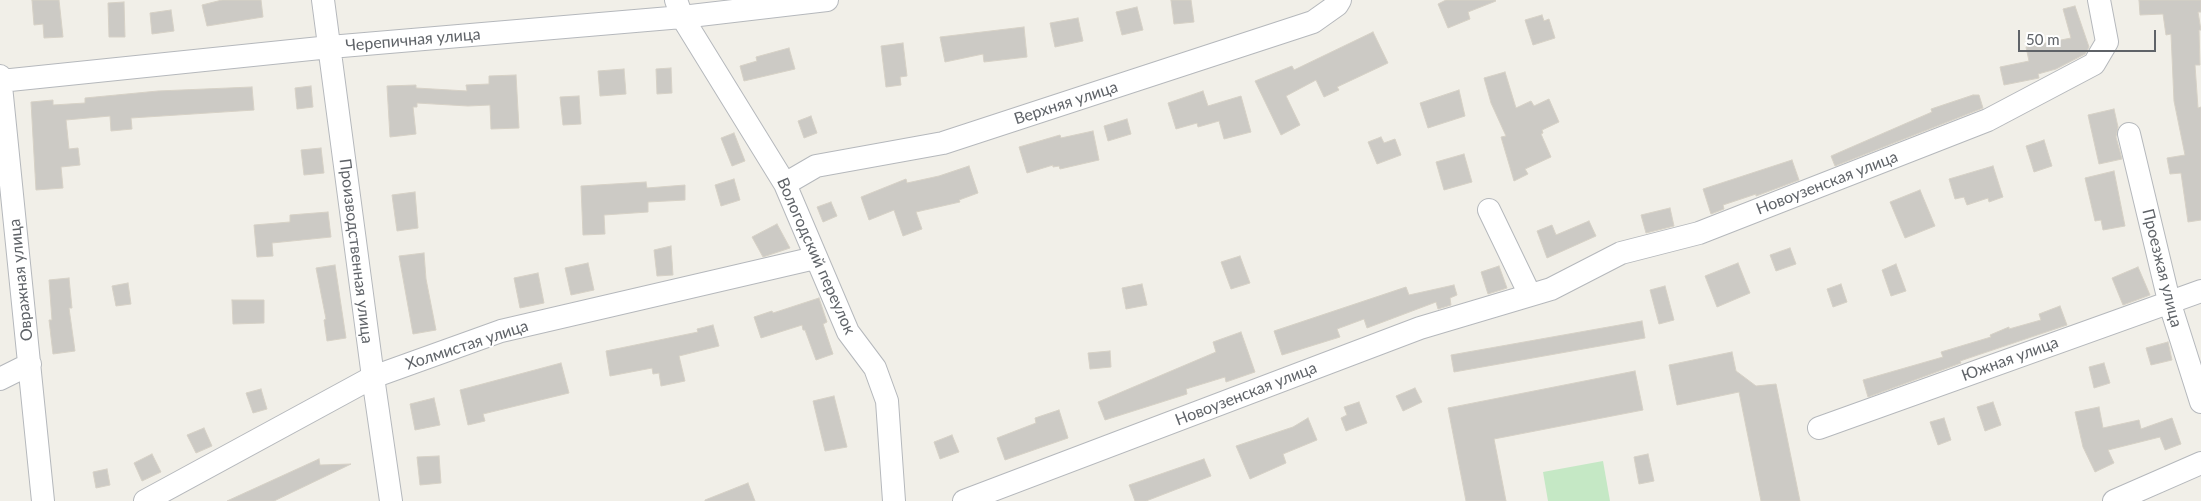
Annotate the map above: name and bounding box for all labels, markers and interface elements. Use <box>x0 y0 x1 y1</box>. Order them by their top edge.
scale bar <box>2021 20 2158 52</box>
street label: Черепичная улица <box>345 25 481 55</box>
text: 50 m <box>2026 30 2060 48</box>
street label: Верхняя улица <box>1012 77 1120 129</box>
street label: Новоузенская улица <box>1753 147 1901 219</box>
street label: Производственная улица <box>335 157 377 345</box>
street label: Вологодский переулок <box>773 175 859 337</box>
street label: Проезжая улица <box>2138 207 2186 329</box>
street label: Овражная улица <box>5 218 37 342</box>
street label: Холмистая улица <box>403 316 531 374</box>
street label: Южная улица <box>1959 333 2061 385</box>
street label: Новоузенская улица <box>1172 358 1320 430</box>

